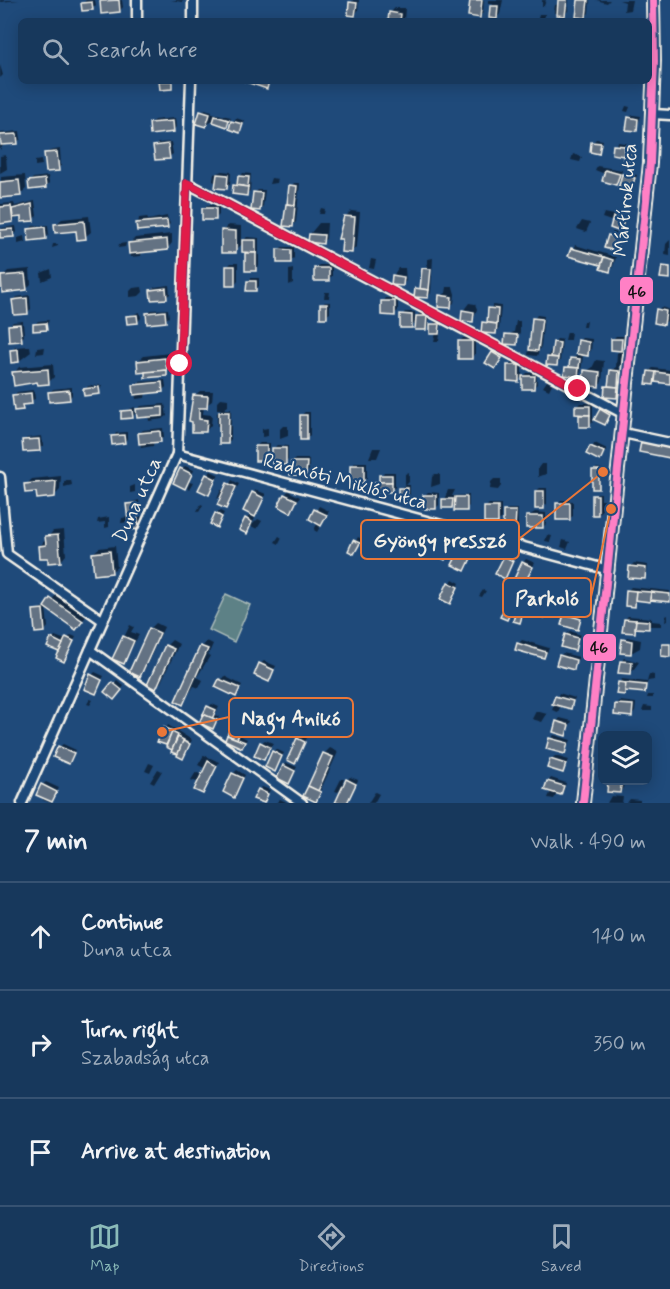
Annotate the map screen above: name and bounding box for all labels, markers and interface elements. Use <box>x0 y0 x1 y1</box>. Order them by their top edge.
search box <box>18 18 652 84</box>
icon: search <box>39 35 72 68</box>
text: Search here <box>87 37 198 65</box>
street label: Mártírok utca <box>608 142 644 258</box>
line badge: 46 <box>619 276 654 305</box>
text: 46 <box>628 282 646 303</box>
route start <box>166 350 192 376</box>
route end <box>564 375 590 401</box>
street label: Radnóti Miklós utca <box>260 447 430 517</box>
street label: Duna utca <box>107 453 169 547</box>
callout: Gyöngy presszó <box>361 520 519 559</box>
text: Gyöngy presszó <box>373 527 507 557</box>
callout: Parkoló <box>503 578 591 617</box>
text: Parkoló <box>515 585 579 613</box>
line badge: 46 <box>582 633 617 662</box>
text: 46 <box>590 638 608 659</box>
callout: Nagy Anikó <box>229 698 353 737</box>
text: Nagy Anikó <box>241 705 341 735</box>
map controls <box>598 731 652 785</box>
button: layers <box>598 731 652 785</box>
text: 7 min <box>24 825 88 859</box>
text: Walk · 490 m <box>531 829 646 856</box>
text: Continue <box>81 909 163 937</box>
icon: ahead <box>24 920 57 953</box>
text: 140 m <box>592 923 646 950</box>
text: Duna utca <box>81 937 172 964</box>
text: Turn right <box>81 1017 179 1045</box>
icon: right <box>24 1028 57 1061</box>
text: 350 m <box>593 1031 646 1058</box>
text: Szabadság utca <box>81 1045 209 1072</box>
icon: arrive <box>24 1136 57 1169</box>
text: Arrive at destination <box>81 1138 271 1166</box>
tab: Map <box>88 1220 121 1277</box>
tab: Directions <box>298 1220 364 1277</box>
tab: Saved <box>541 1220 582 1277</box>

